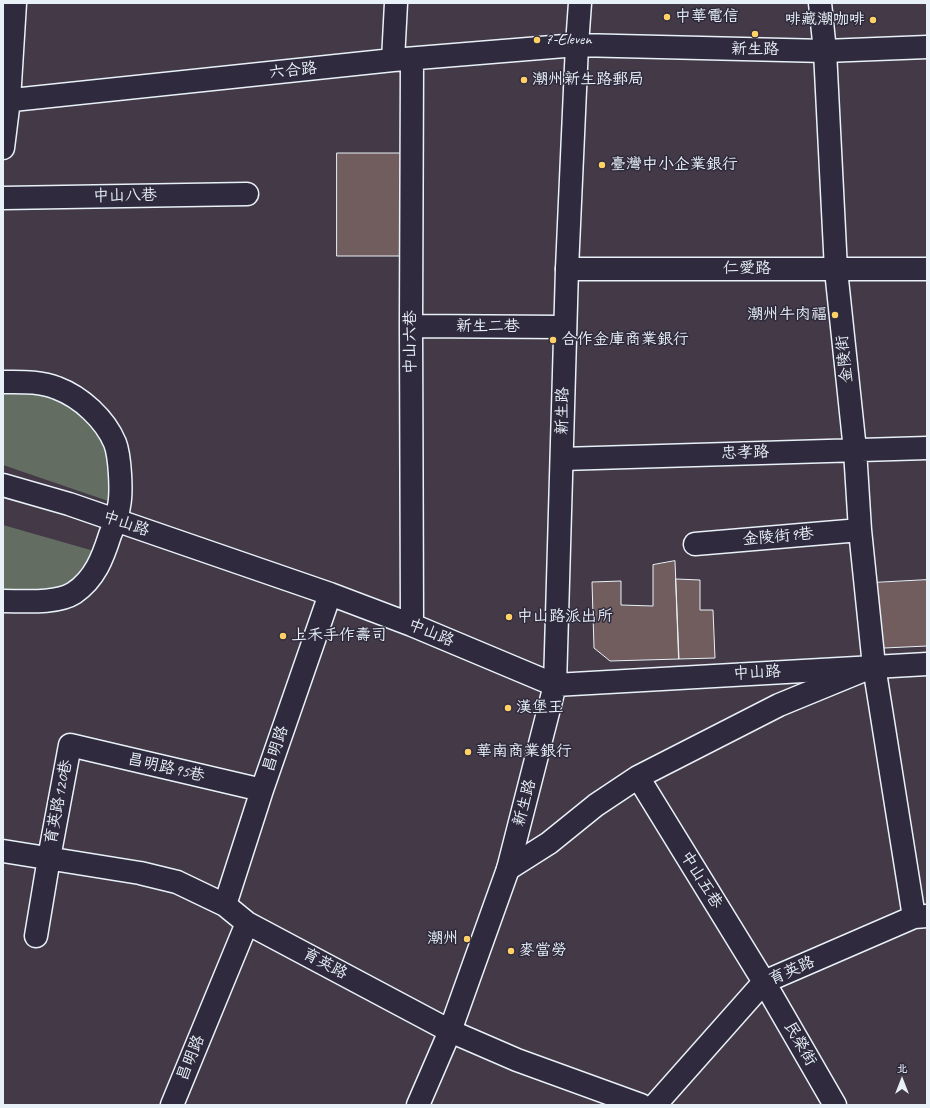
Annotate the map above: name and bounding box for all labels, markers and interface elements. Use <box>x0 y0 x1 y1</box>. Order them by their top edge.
place label: 中華電信 <box>675 7 739 27</box>
place label: 啡藏潮咖啡 <box>785 10 865 30</box>
marker: 中華電信 <box>662 12 672 22</box>
marker: 啡藏潮咖啡 <box>868 15 878 25</box>
marker: 新生路 <box>750 29 760 39</box>
place label: 7-Eleven <box>545 30 591 50</box>
marker: 7-Eleven <box>532 35 542 45</box>
place label: 新生路 <box>731 40 779 60</box>
street label: 六合路 <box>268 59 318 83</box>
place label: 潮州新生路郵局 <box>532 70 644 90</box>
marker: 潮州新生路郵局 <box>519 75 529 85</box>
place label: 臺灣中小企業銀行 <box>610 155 738 175</box>
marker: 臺灣中小企業銀行 <box>597 160 607 170</box>
street label: 中山八巷 <box>93 186 157 206</box>
street label: 仁愛路 <box>723 259 771 279</box>
place label: 潮州牛肉福 <box>747 305 827 325</box>
street label: 中山六巷 <box>401 310 421 374</box>
marker: 潮州牛肉福 <box>830 310 840 320</box>
street label: 新生二巷 <box>456 317 520 337</box>
place label: 合作金庫商業銀行 <box>561 330 689 350</box>
street label: 金陵街 <box>833 334 857 384</box>
marker: 合作金庫商業銀行 <box>548 335 558 345</box>
street label: 新生路 <box>553 387 573 435</box>
street label: 忠孝路 <box>721 443 769 463</box>
street label: 中山路 <box>100 507 152 541</box>
street label: 金陵街9巷 <box>742 524 814 550</box>
place label: 中山路派出所 <box>517 607 613 627</box>
marker: 中山路派出所 <box>504 612 514 622</box>
street label: 中山路 <box>405 615 457 651</box>
place label: 上禾手作壽司 <box>291 626 387 646</box>
marker: 上禾手作壽司 <box>278 631 288 641</box>
street label: 中山路 <box>733 662 781 684</box>
place label: 漢堡王 <box>516 698 564 718</box>
marker: 漢堡王 <box>503 703 513 713</box>
street label: 昌明路 <box>259 723 293 775</box>
place label: 華南商業銀行 <box>476 742 572 762</box>
marker: 華南商業銀行 <box>463 747 473 757</box>
street label: 昌明路95巷 <box>126 750 206 786</box>
street label: 育英路120巷 <box>41 758 77 846</box>
street label: 新生路 <box>510 777 540 829</box>
street label: 中山五巷 <box>676 848 726 912</box>
place label: 潮州 <box>427 929 459 949</box>
marker: 潮州 <box>462 934 472 944</box>
place label: 麥當勞 <box>519 941 567 961</box>
street label: 育英路 <box>299 944 351 984</box>
marker: 麥當勞 <box>506 946 516 956</box>
street label: 育英路 <box>766 952 818 990</box>
street label: 民榮街 <box>780 1018 820 1070</box>
street label: 昌明路 <box>173 1032 209 1084</box>
north arrow <box>882 1060 922 1100</box>
text: 北 <box>897 1061 908 1075</box>

